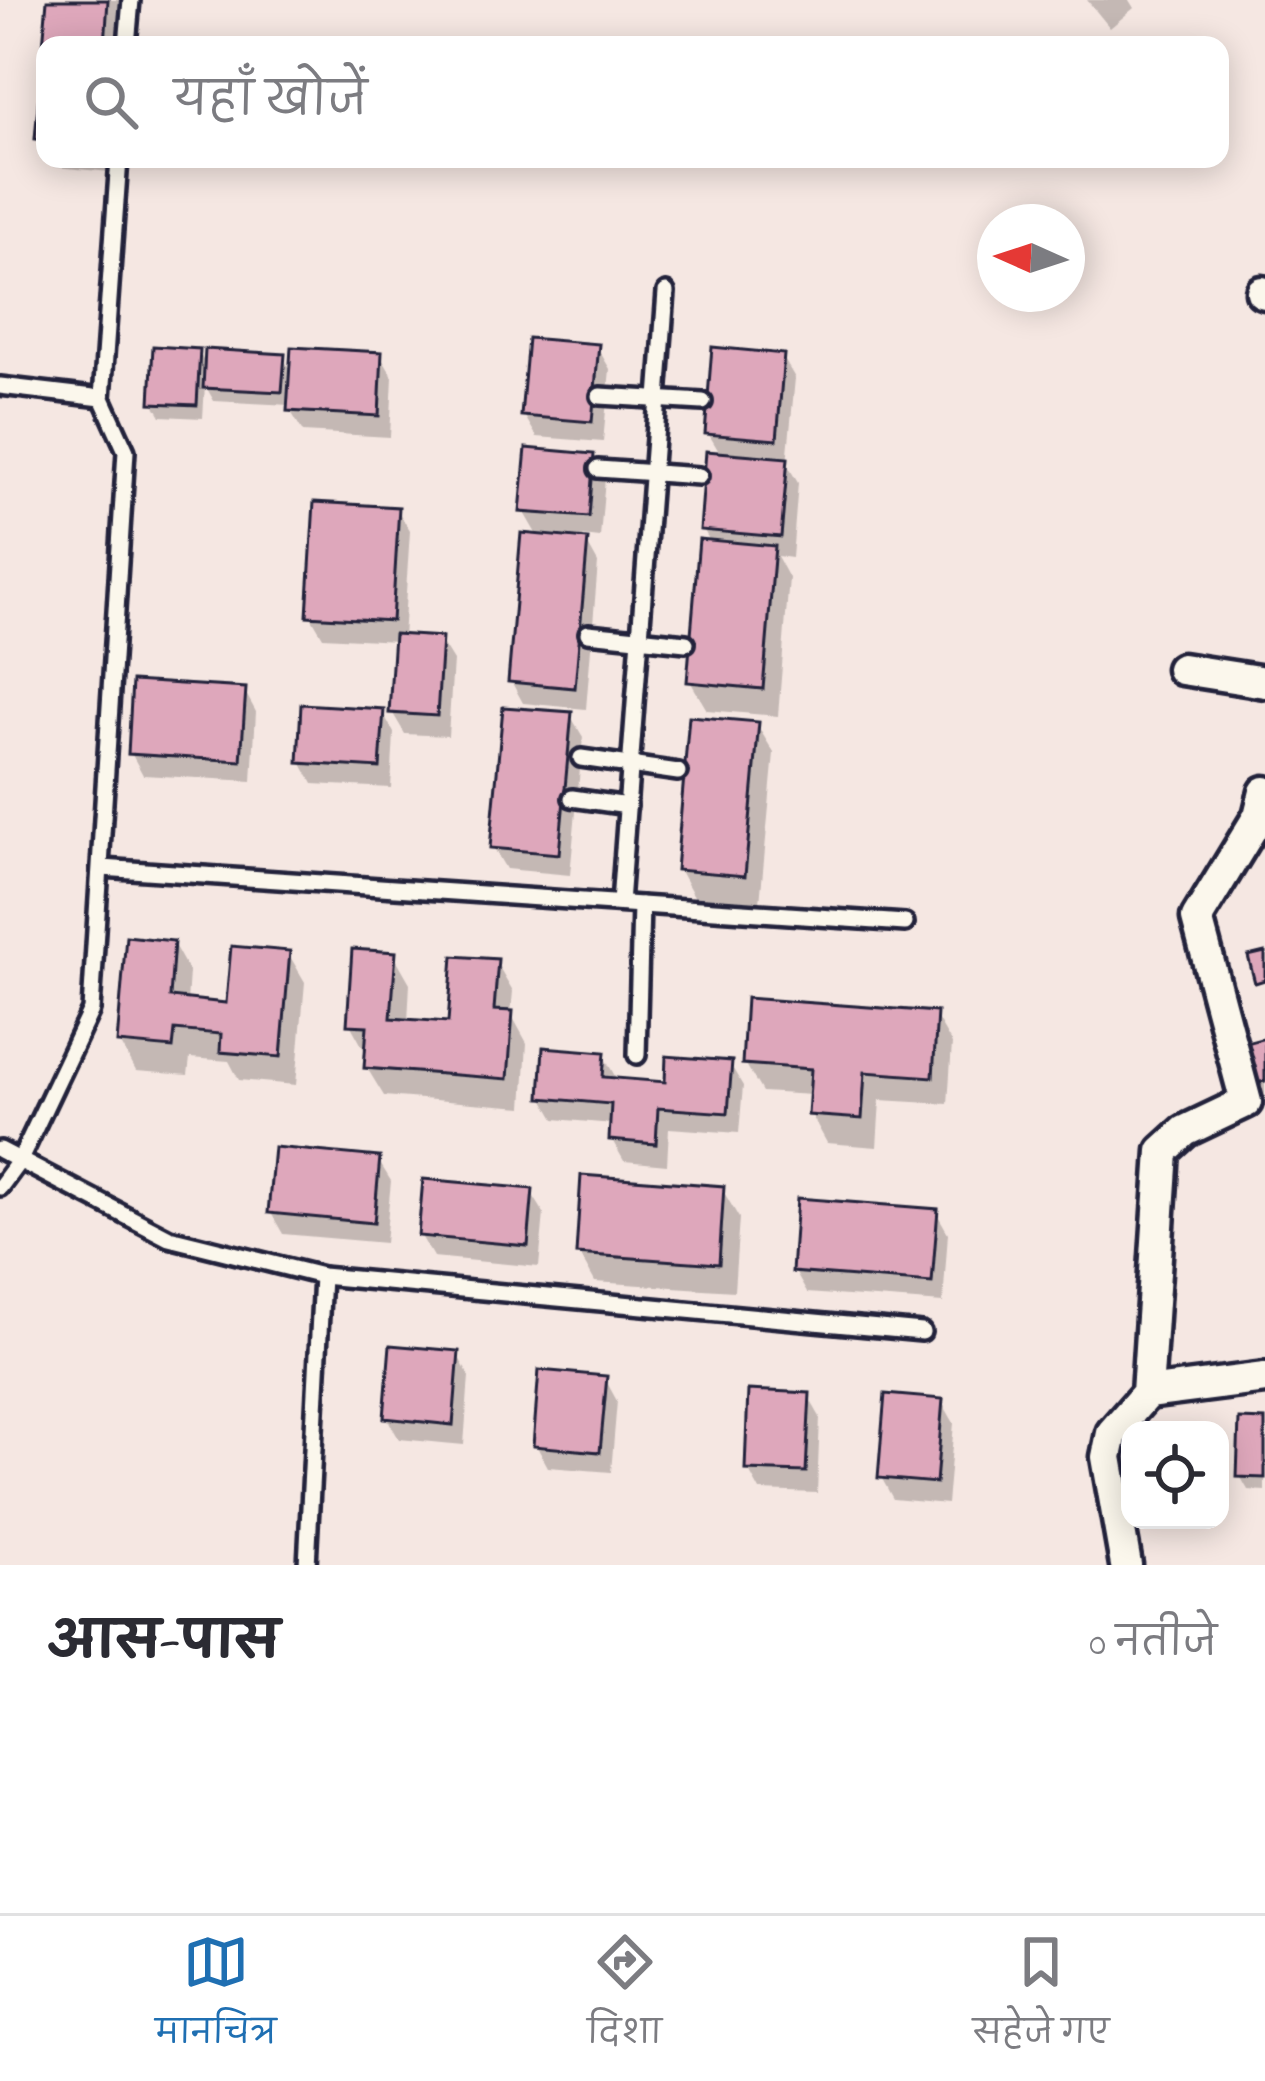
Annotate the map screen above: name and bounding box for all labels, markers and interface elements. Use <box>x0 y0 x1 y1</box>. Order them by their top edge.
search box <box>36 36 1229 168</box>
icon: search <box>78 69 144 135</box>
text: यहाँ खोजें <box>174 70 367 136</box>
north arrow <box>977 204 1085 312</box>
map controls <box>1121 1421 1229 1529</box>
button: locate <box>1121 1421 1229 1529</box>
text: आस-पास <box>48 1607 280 1682</box>
text: 0 नतीजे <box>1089 1616 1217 1673</box>
tab: मानचित्र <box>155 1929 276 2068</box>
tab: दिशा <box>587 1929 662 2068</box>
tab: सहेजे गए <box>973 1929 1110 2068</box>

